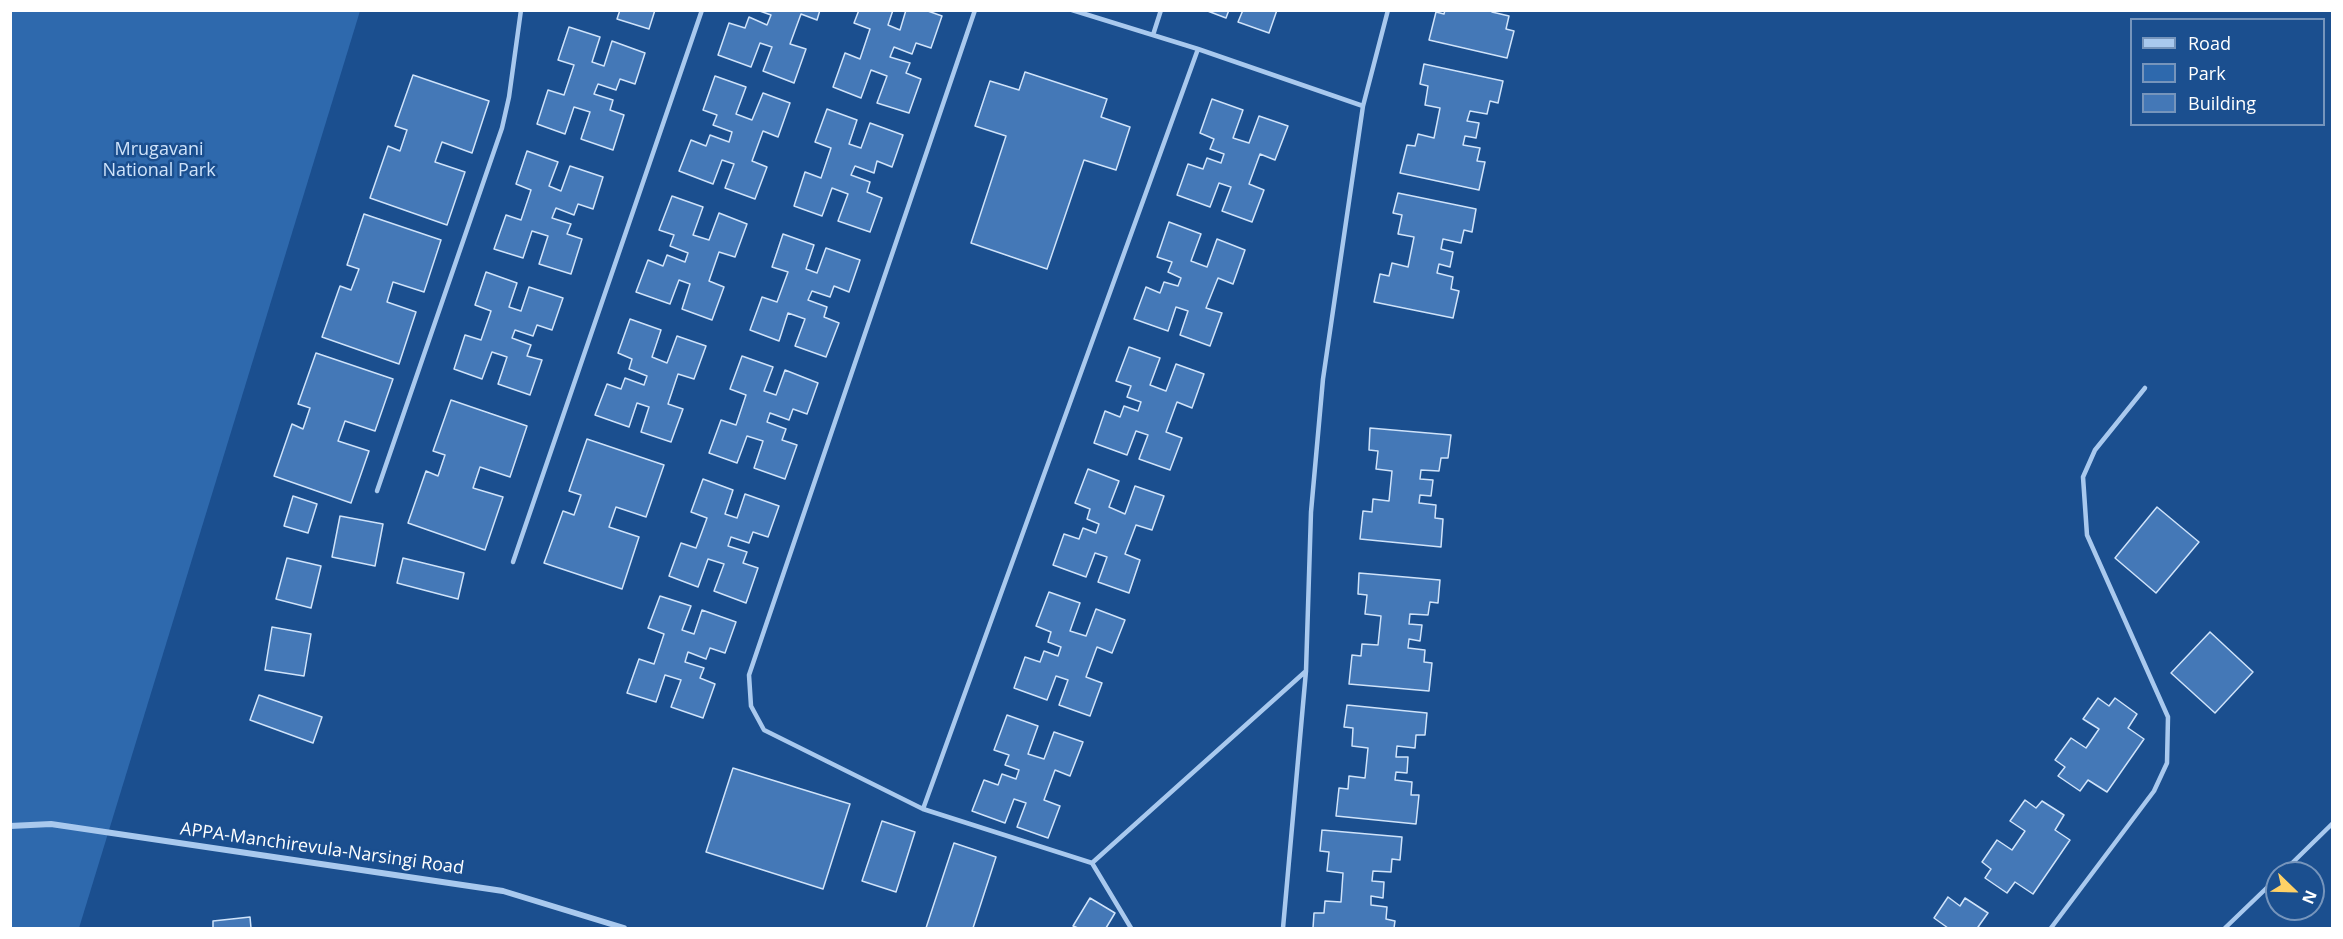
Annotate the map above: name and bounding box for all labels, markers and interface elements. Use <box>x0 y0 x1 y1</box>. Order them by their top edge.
legend <box>2130 18 2325 126</box>
text: Road <box>2188 31 2231 55</box>
text: Park <box>2188 61 2226 85</box>
text: Building <box>2188 91 2256 115</box>
park label: Mrugavani National Park <box>102 139 216 182</box>
street label: APPA-Manchirevula-Narsingi Road <box>179 818 465 880</box>
north arrow <box>2265 861 2325 921</box>
text: N <box>2297 887 2322 908</box>

